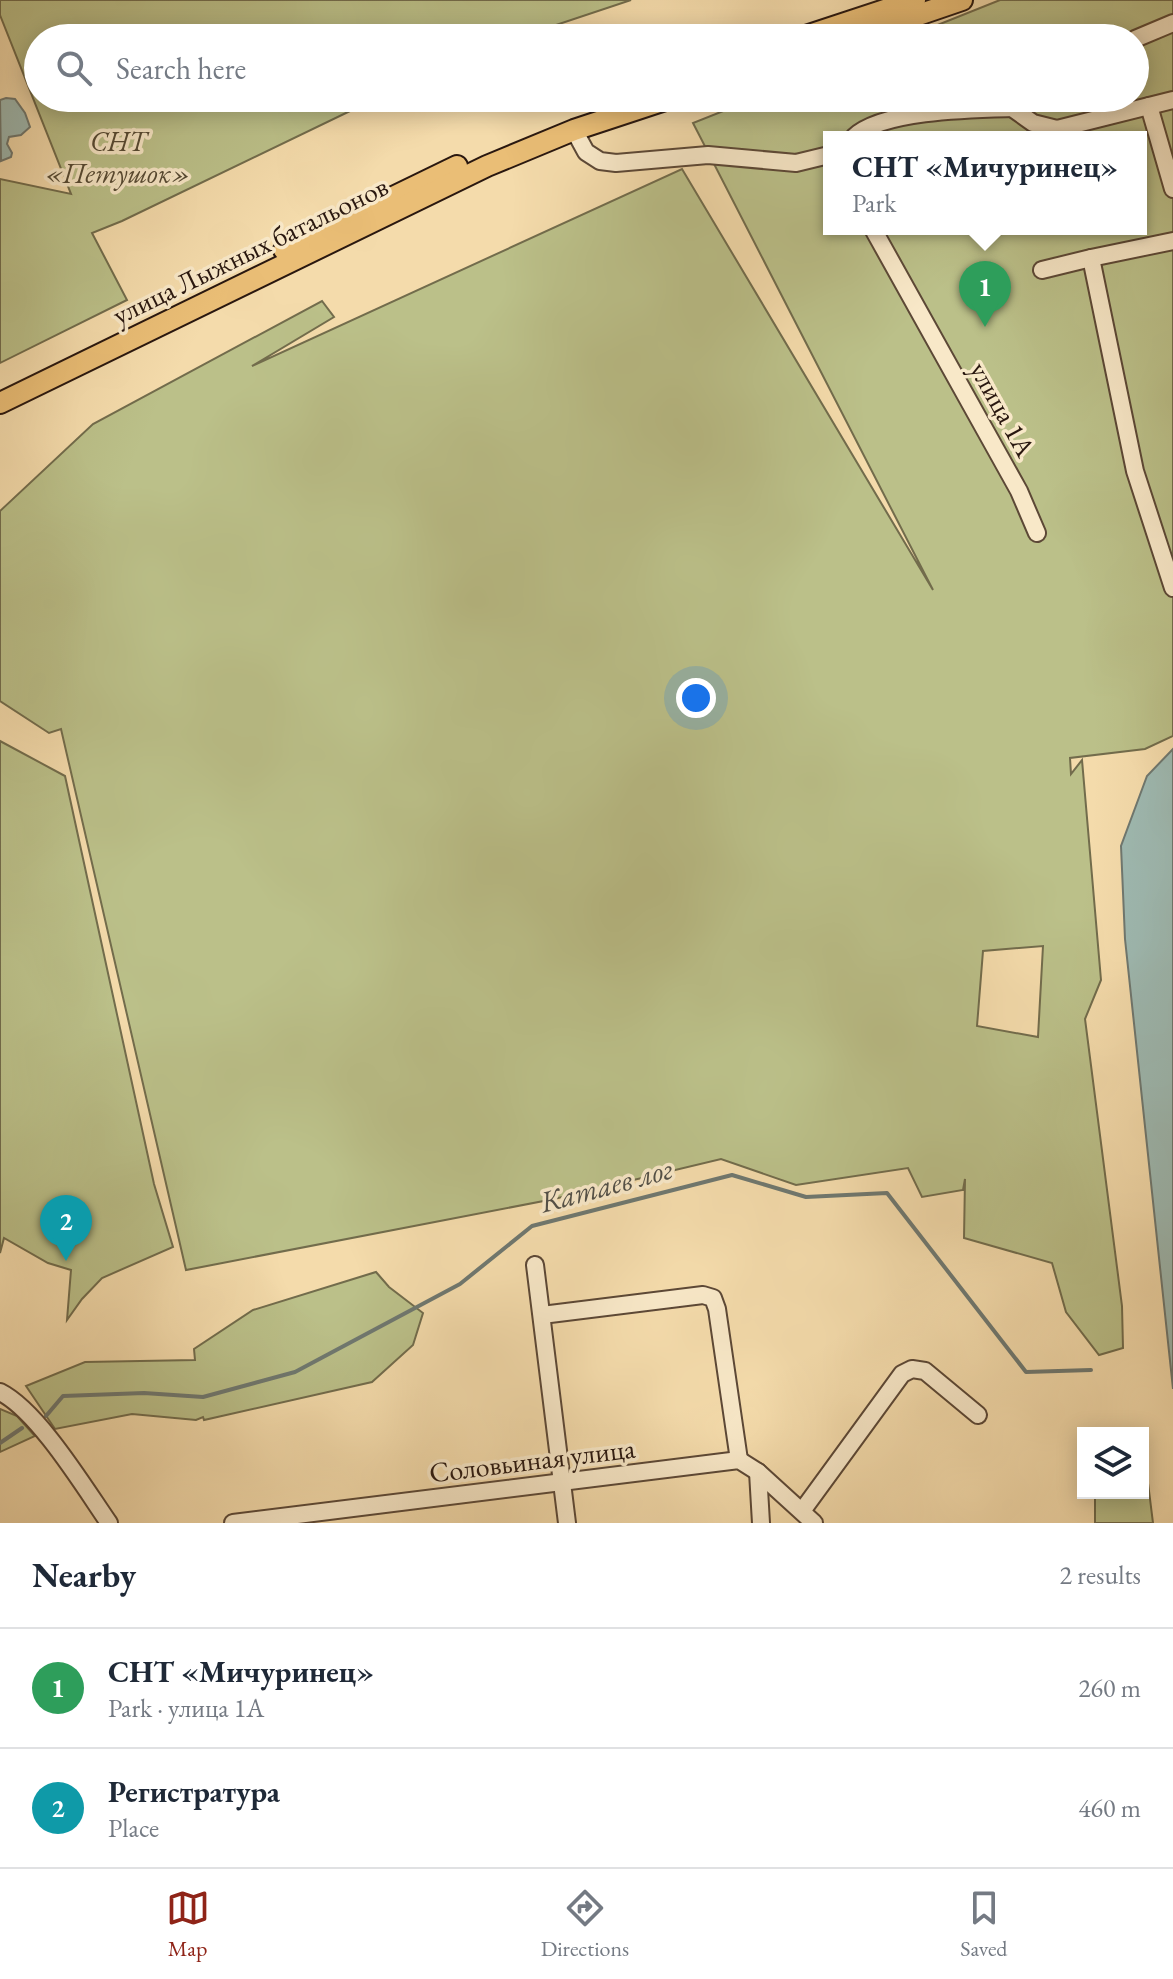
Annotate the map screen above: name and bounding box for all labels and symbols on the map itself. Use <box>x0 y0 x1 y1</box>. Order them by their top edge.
park label: СНТ «Петушок» <box>45 123 191 191</box>
street label: улица Лыжных батальонов <box>106 167 394 332</box>
pin: 1 <box>959 261 1011 327</box>
street label: улица 1А <box>962 355 1044 464</box>
your location <box>676 678 716 718</box>
water label: Катаев лог <box>534 1149 677 1222</box>
pin: 2 <box>40 1195 92 1261</box>
street label: Соловьиная улица <box>427 1429 638 1490</box>

